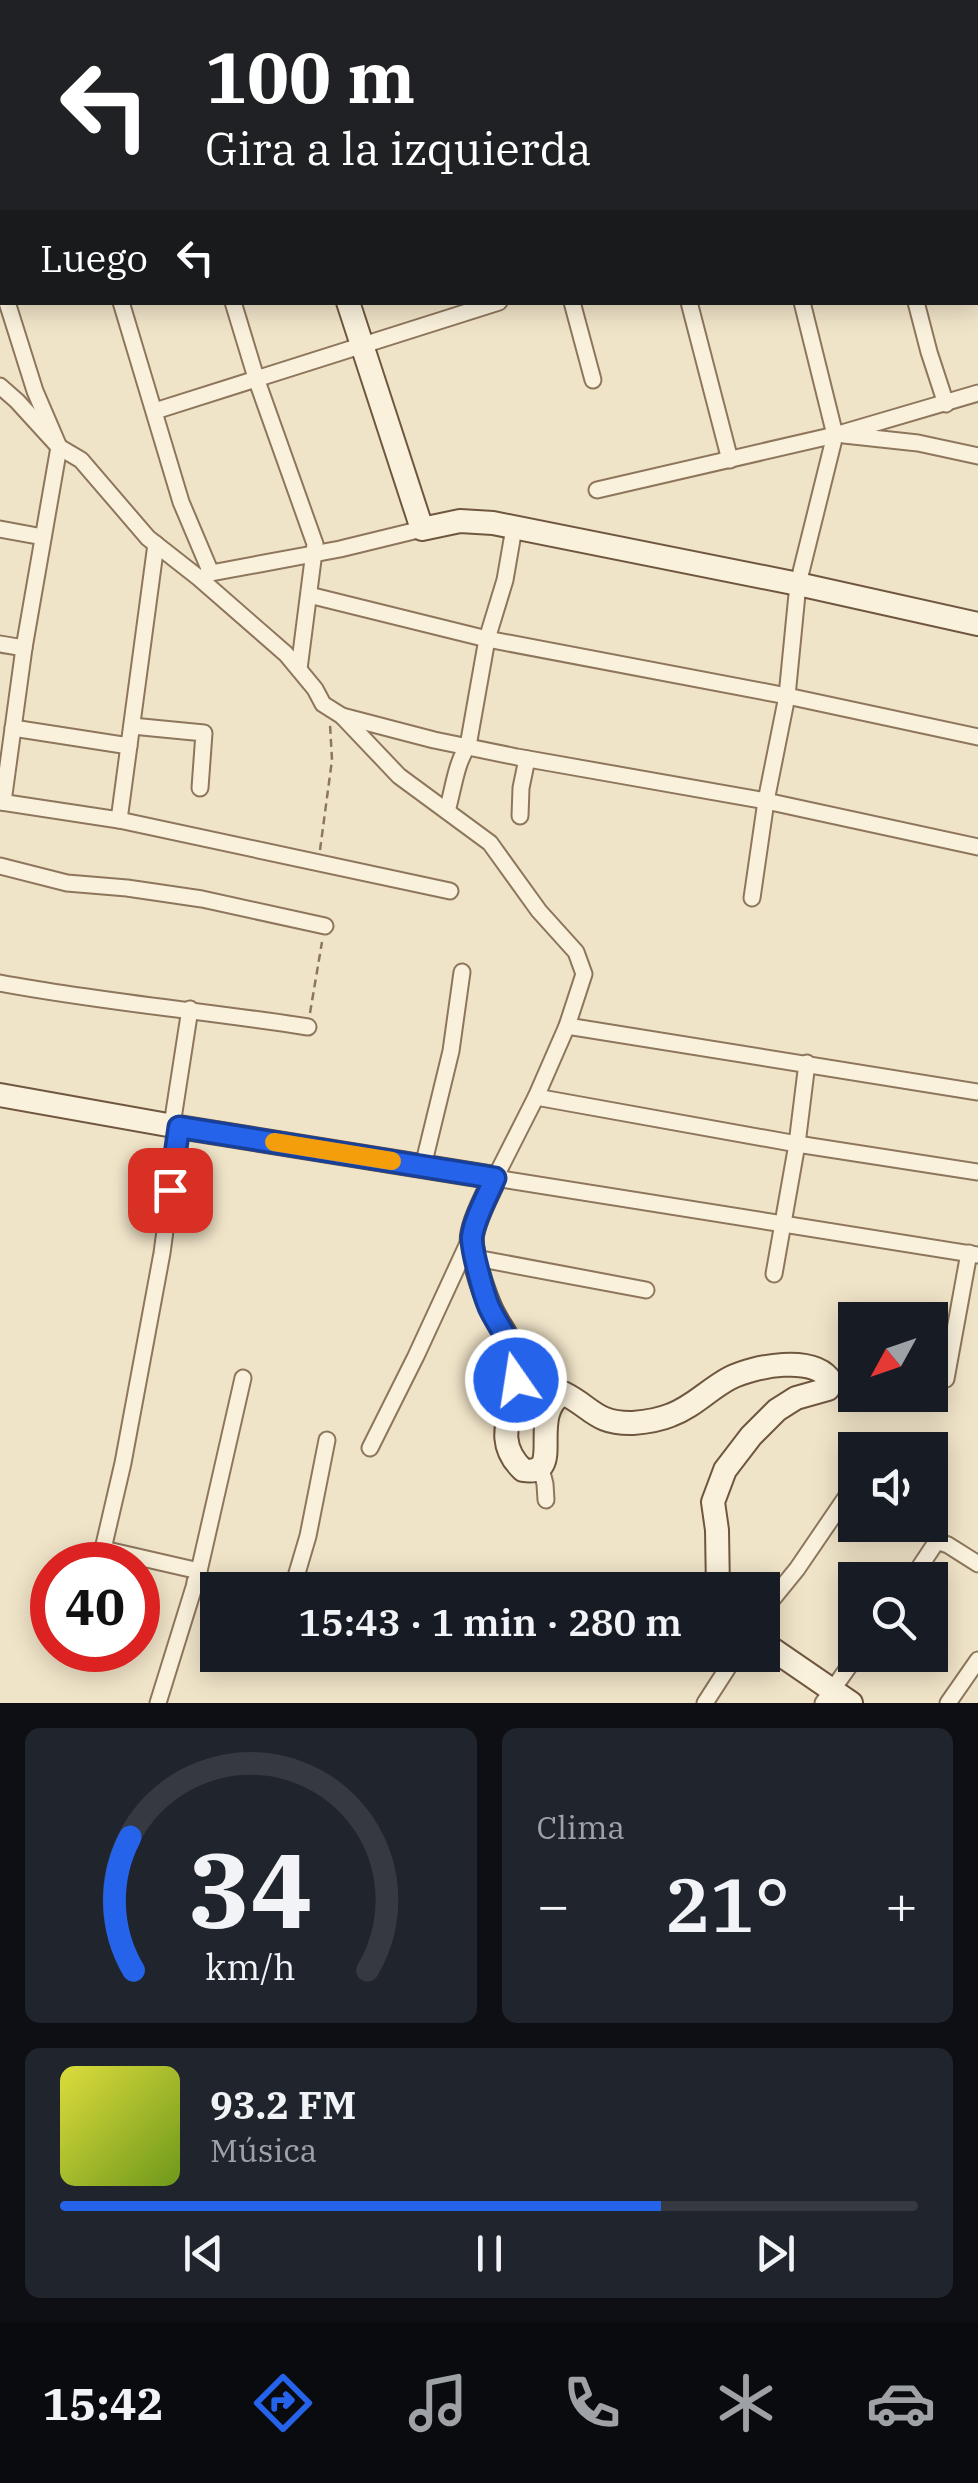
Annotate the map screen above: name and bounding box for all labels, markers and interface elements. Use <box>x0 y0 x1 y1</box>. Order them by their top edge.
text: 100 m <box>205 31 415 122</box>
icon: left <box>40 40 170 170</box>
text: Gira a la izquierda <box>205 119 592 177</box>
icon: left <box>168 230 223 285</box>
text: Luego <box>40 233 148 282</box>
pin <box>128 1148 213 1233</box>
icon: arrive <box>143 1163 198 1218</box>
north arrow <box>838 1302 948 1412</box>
map controls <box>838 1302 948 1672</box>
position arrow <box>464 1328 568 1432</box>
button: sound <box>838 1432 948 1542</box>
speed limit sign: 40 <box>30 1542 160 1672</box>
button: search <box>838 1562 948 1672</box>
text: 15:43 · 1 min · 280 m <box>298 1597 682 1646</box>
text: Clima <box>537 1806 625 1848</box>
text: 34 <box>188 1821 313 1957</box>
text: 21° <box>665 1855 790 1953</box>
text: − <box>537 1869 570 1940</box>
text: + <box>885 1869 918 1940</box>
text: km/h <box>206 1943 296 1990</box>
text: 93.2 FM <box>210 2080 356 2129</box>
text: Música <box>210 2129 317 2171</box>
icon: previous <box>176 2226 231 2281</box>
icon: pause <box>462 2226 517 2281</box>
icon: next <box>748 2226 803 2281</box>
icon: directions <box>248 2368 318 2438</box>
icon: music <box>403 2368 473 2438</box>
icon: phone <box>557 2368 627 2438</box>
icon: climate <box>711 2368 781 2438</box>
icon: car <box>866 2368 936 2438</box>
text: 15:42 <box>42 2374 164 2432</box>

